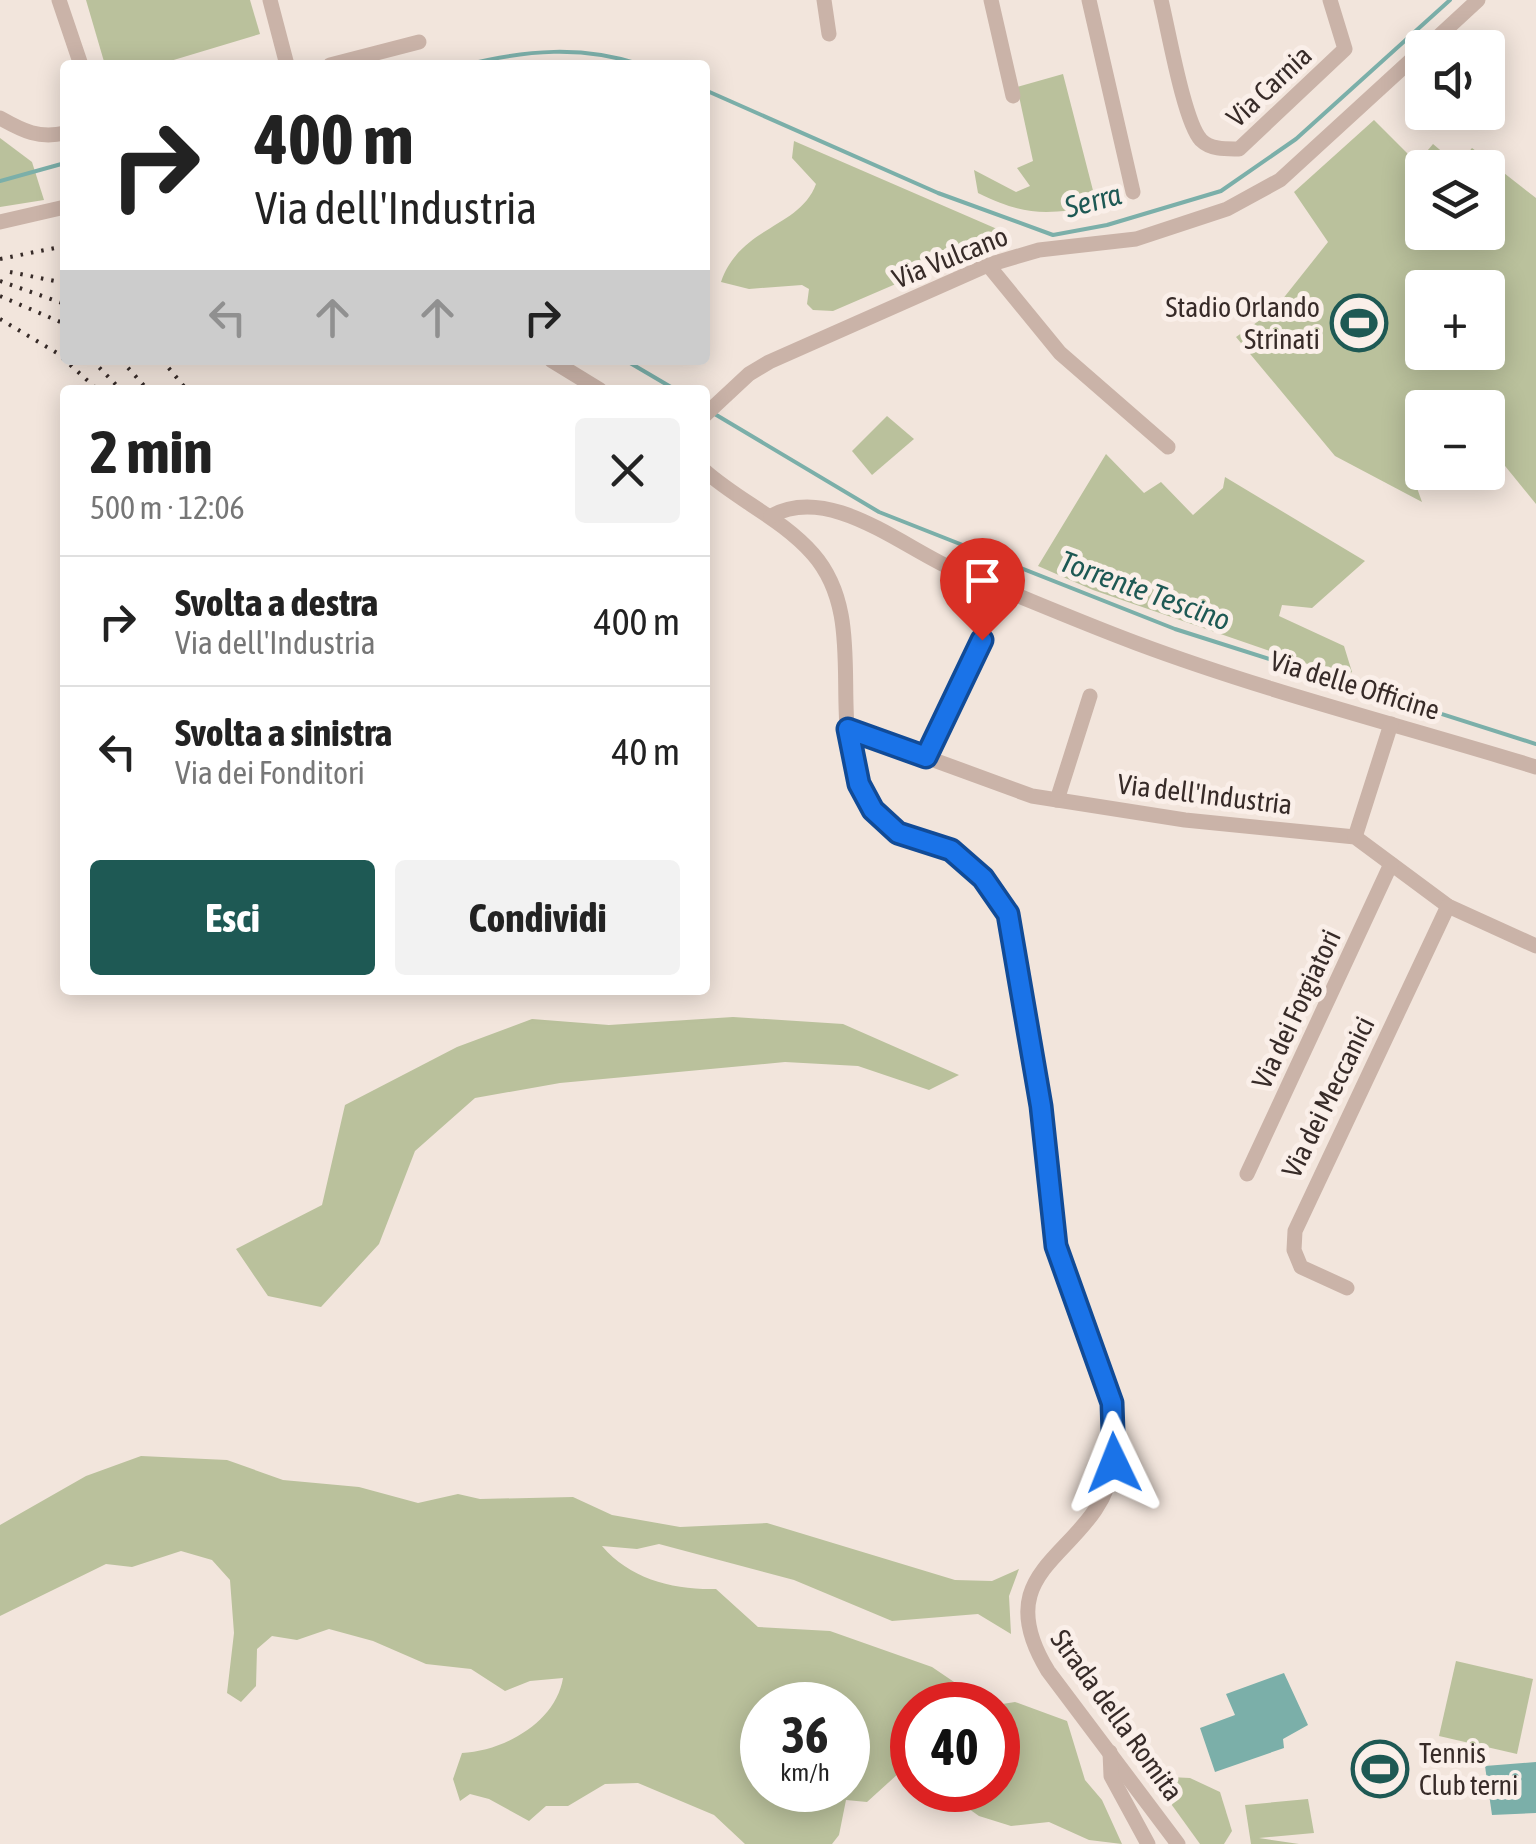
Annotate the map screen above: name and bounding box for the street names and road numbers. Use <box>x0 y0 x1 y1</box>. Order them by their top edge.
street label: Via Carnia <box>1220 39 1318 133</box>
street label: Via Vulcano <box>888 219 1012 295</box>
street label: Via delle Officine <box>1267 644 1443 726</box>
street label: Via dell'Industria <box>1116 767 1294 821</box>
street label: Via dei Forgiatori <box>1245 924 1347 1094</box>
street label: Via dei Meccanici <box>1275 1011 1381 1183</box>
street label: Strada della Romita <box>1044 1623 1190 1807</box>

